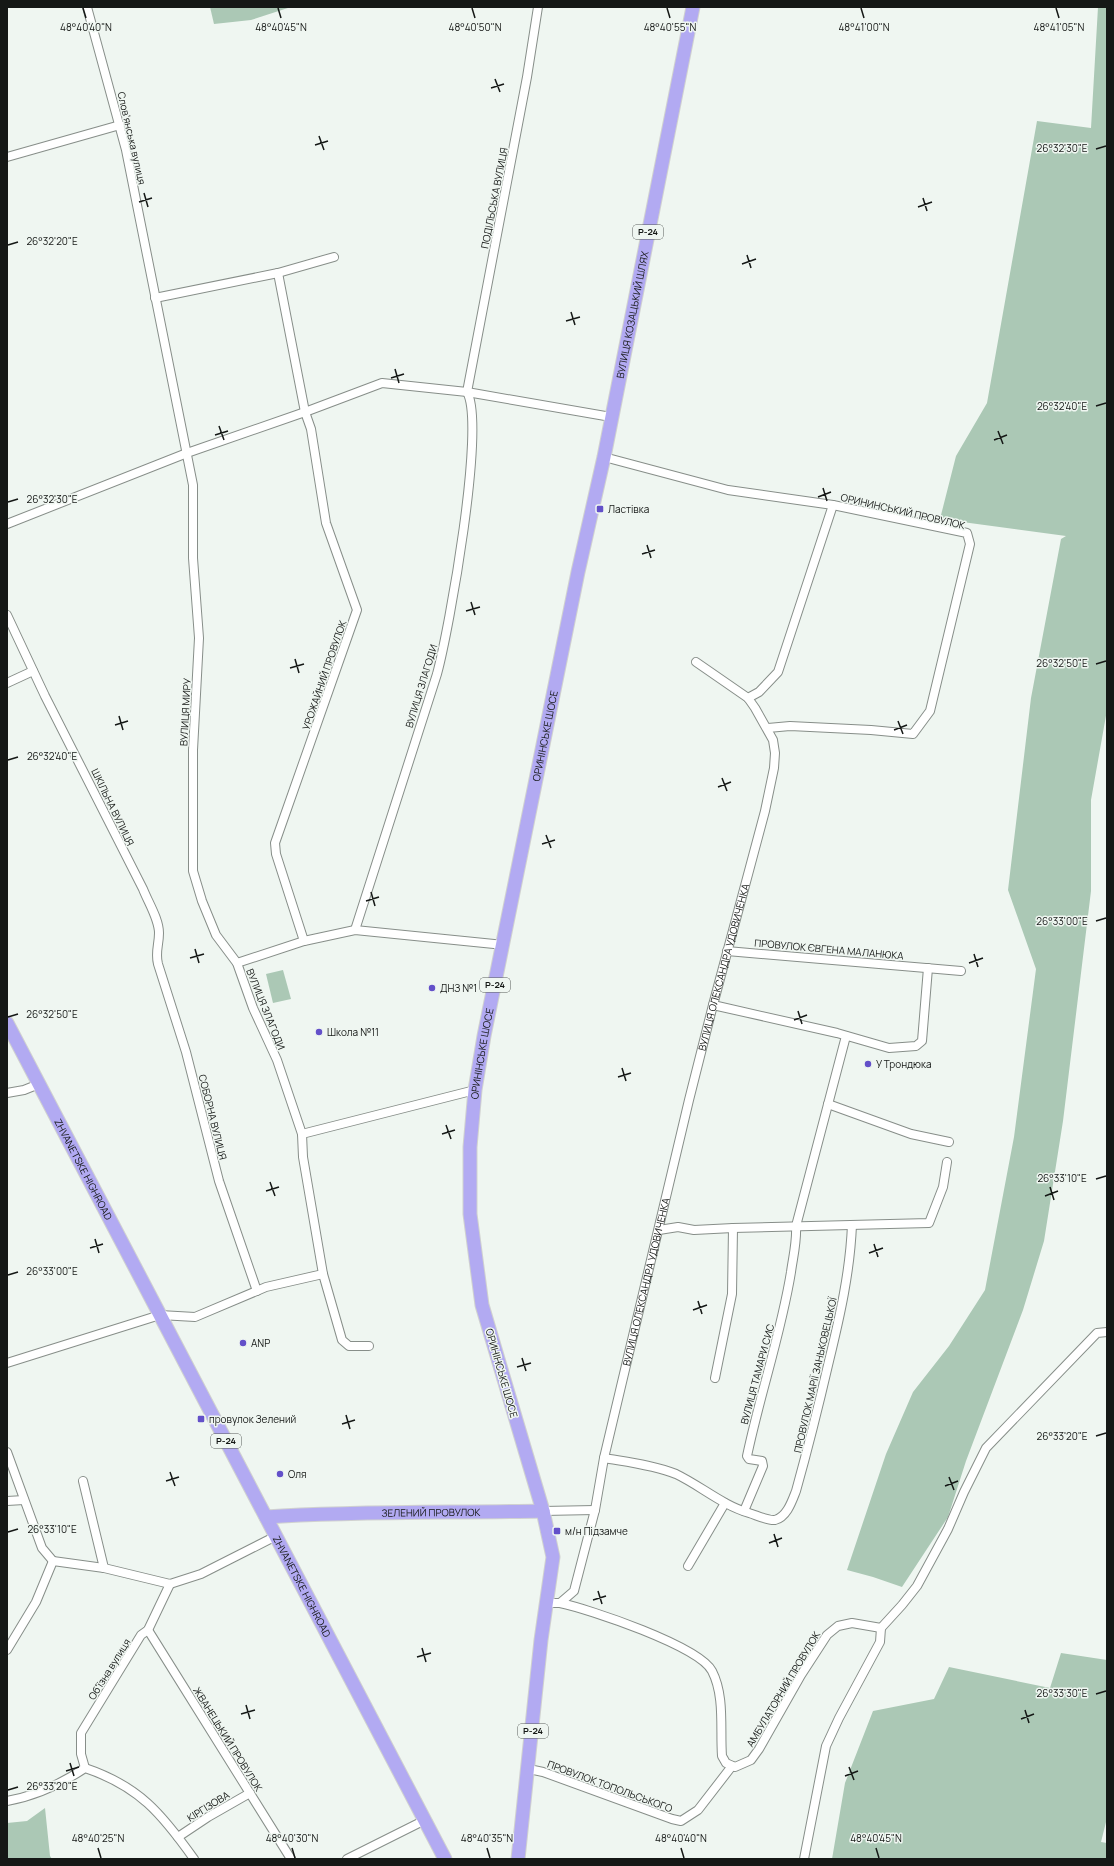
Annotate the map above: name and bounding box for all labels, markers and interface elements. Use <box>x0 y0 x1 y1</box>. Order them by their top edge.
text: 48°40'40"N <box>60 20 112 34</box>
text: 48°40'45"N <box>255 20 307 34</box>
text: 48°40'50"N <box>449 20 502 34</box>
text: 48°40'55"N <box>644 20 696 34</box>
text: 48°41'00"N <box>838 20 890 34</box>
text: 48°41'05"N <box>1034 20 1085 34</box>
street label: Словʼянська вулиця <box>115 90 149 186</box>
text: 26°32'30"E <box>1036 141 1088 155</box>
street label: ПОДІЛЬСЬКА ВУЛИЦЯ <box>477 146 511 250</box>
road number: Р-24 <box>633 225 663 239</box>
text: 26°32'20"E <box>26 234 78 248</box>
street label: ВУЛИЦЯ КОЗАЦЬКИЙ ШЛЯХ <box>613 250 652 380</box>
text: 26°32'40"E <box>1037 399 1087 413</box>
street label: ОРИНИНСЬКИЙ ПРОВУЛОК <box>839 490 967 532</box>
text: 26°32'30"E <box>26 492 78 506</box>
place label: Ластівка <box>608 502 649 516</box>
marker: Ластівка <box>595 504 605 514</box>
street label: УРОЖАЙНИЙ ПРОВУЛОК <box>299 618 349 732</box>
street label: ВУЛИЦЯ ЗЛАГОДИ <box>402 642 440 729</box>
text: 26°32'50"E <box>1036 656 1088 670</box>
street label: ВУЛИЦЯ МИРУ <box>176 677 194 746</box>
street label: ОРИНІНСЬКЕ ШОСЕ <box>529 689 561 782</box>
text: 26°32'40"E <box>27 749 77 763</box>
street label: ШКІЛЬНА ВУЛИЦЯ <box>88 766 138 848</box>
street label: ВУЛИЦЯ ОЛЕКСАНДРА УДОВИЧЕНКА <box>695 881 752 1052</box>
text: 26°33'00"E <box>1036 914 1088 928</box>
street label: ПРОВУЛОК ЄВГЕНА МАЛАНЮКА <box>754 936 905 963</box>
street label: ВУЛИЦЯ ЗЛАГОДИ <box>243 966 289 1052</box>
road number: Р-24 <box>480 978 510 992</box>
place label: ДНЗ №1 <box>440 981 477 995</box>
marker: ДНЗ №1 <box>427 983 437 993</box>
street label: ОРИНІНСЬКЕ ШОСЕ <box>467 1006 497 1100</box>
text: 26°32'50"E <box>26 1007 78 1021</box>
place label: Школа №11 <box>327 1025 379 1039</box>
marker: Школа №11 <box>314 1027 324 1037</box>
place label: У Трондюка <box>876 1057 931 1071</box>
marker: У Трондюка <box>863 1059 873 1069</box>
street label: СОБОРНА ВУЛИЦЯ <box>196 1073 230 1161</box>
street label: ZHVANETSKE HIGHROAD <box>51 1116 116 1223</box>
text: 26°33'10"E <box>1037 1171 1087 1185</box>
street label: ВУЛИЦЯ ОЛЕКСАНДРА УДОВИЧЕНКА <box>619 1196 673 1367</box>
text: 26°33'00"E <box>26 1264 78 1278</box>
street label: ПРОВУЛОК МАРІЇ ЗАНЬКОВЕЦЬКОЇ <box>790 1295 840 1454</box>
street label: ВУЛИЦЯ ТАМАРИ СИС <box>737 1322 777 1426</box>
street label: ОРИНІНСЬКЕ ШОСЕ <box>483 1327 522 1420</box>
place label: ANP <box>251 1336 270 1350</box>
marker: ANP <box>238 1338 248 1348</box>
place label: провулок Зелений <box>209 1412 296 1426</box>
marker: провулок Зелений <box>196 1414 206 1424</box>
text: 26°33'20"E <box>1036 1429 1088 1443</box>
road number: Р-24 <box>211 1434 241 1448</box>
place label: Оля <box>288 1467 307 1481</box>
marker: Оля <box>275 1469 285 1479</box>
street label: ЗЕЛЕНИЙ ПРОВУЛОК <box>381 1505 481 1520</box>
text: 26°33'10"E <box>27 1522 77 1536</box>
place label: м/н Підзамче <box>565 1524 628 1538</box>
marker: м/н Підзамче <box>552 1526 562 1536</box>
street label: ZHVANETSKE HIGHROAD <box>270 1533 335 1640</box>
street label: АМБУЛАТОРНИЙ ПРОВУЛОК <box>743 1629 823 1749</box>
street label: Обʼїзна вулиця <box>85 1636 133 1702</box>
street label: ЖВАНЕЦЬКИЙ ПРОВУЛОК <box>190 1684 266 1794</box>
text: 26°33'30"E <box>1037 1686 1088 1700</box>
road number: Р-24 <box>518 1724 548 1738</box>
street label: ПРОВУЛОК ТОПОЛЬСЬКОГО <box>545 1757 675 1815</box>
text: 26°33'20"E <box>26 1779 78 1793</box>
street label: КІРГІЗОВА <box>184 1787 232 1825</box>
text: 48°40'25"N <box>72 1831 124 1845</box>
text: 48°40'30"N <box>266 1831 319 1845</box>
text: 48°40'35"N <box>461 1831 513 1845</box>
text: 48°40'40"N <box>655 1831 707 1845</box>
text: 48°40'45"N <box>850 1831 902 1845</box>

